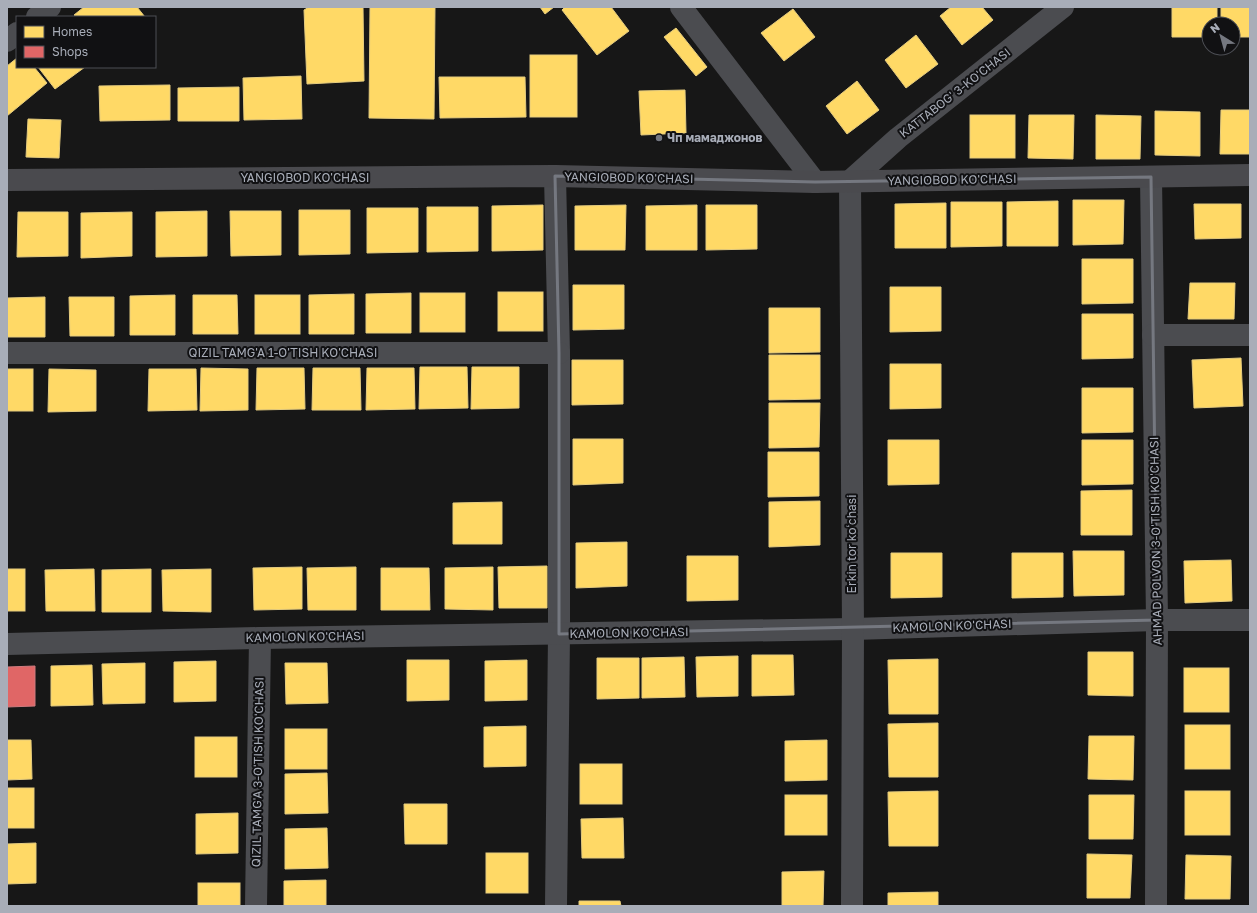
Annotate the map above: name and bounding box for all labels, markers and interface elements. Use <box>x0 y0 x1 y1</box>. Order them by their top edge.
legend <box>16 16 156 68</box>
north arrow <box>1201 16 1241 56</box>
text: N <box>1207 20 1222 35</box>
text: Homes <box>52 24 92 39</box>
text: Shops <box>52 44 88 59</box>
street label: KATTABOG' 3-KO'CHASI <box>896 45 1013 141</box>
place label: Чп мамаджонов <box>667 130 763 145</box>
marker: Чп мамаджонов <box>654 133 664 143</box>
street label: YANGIOBOD KO'CHASI <box>564 169 694 186</box>
street label: YANGIOBOD KO'CHASI <box>240 170 370 185</box>
street label: YANGIOBOD KO'CHASI <box>887 171 1017 188</box>
street label: QIZIL TAMG'A 1-O'TISH KO'CHASI <box>189 345 377 360</box>
street label: AHMAD POLVON 3-O'TISH KO'CHASI <box>1146 437 1165 646</box>
street label: Erkin tor koʻchasi <box>844 495 859 593</box>
street label: KAMOLON KO'CHASI <box>892 616 1012 635</box>
street label: KAMOLON KO'CHASI <box>569 624 689 641</box>
street label: KAMOLON KO'CHASI <box>245 628 365 645</box>
street label: QIZIL TAMG'A 3-O'TISH KO'CHASI <box>248 677 267 867</box>

